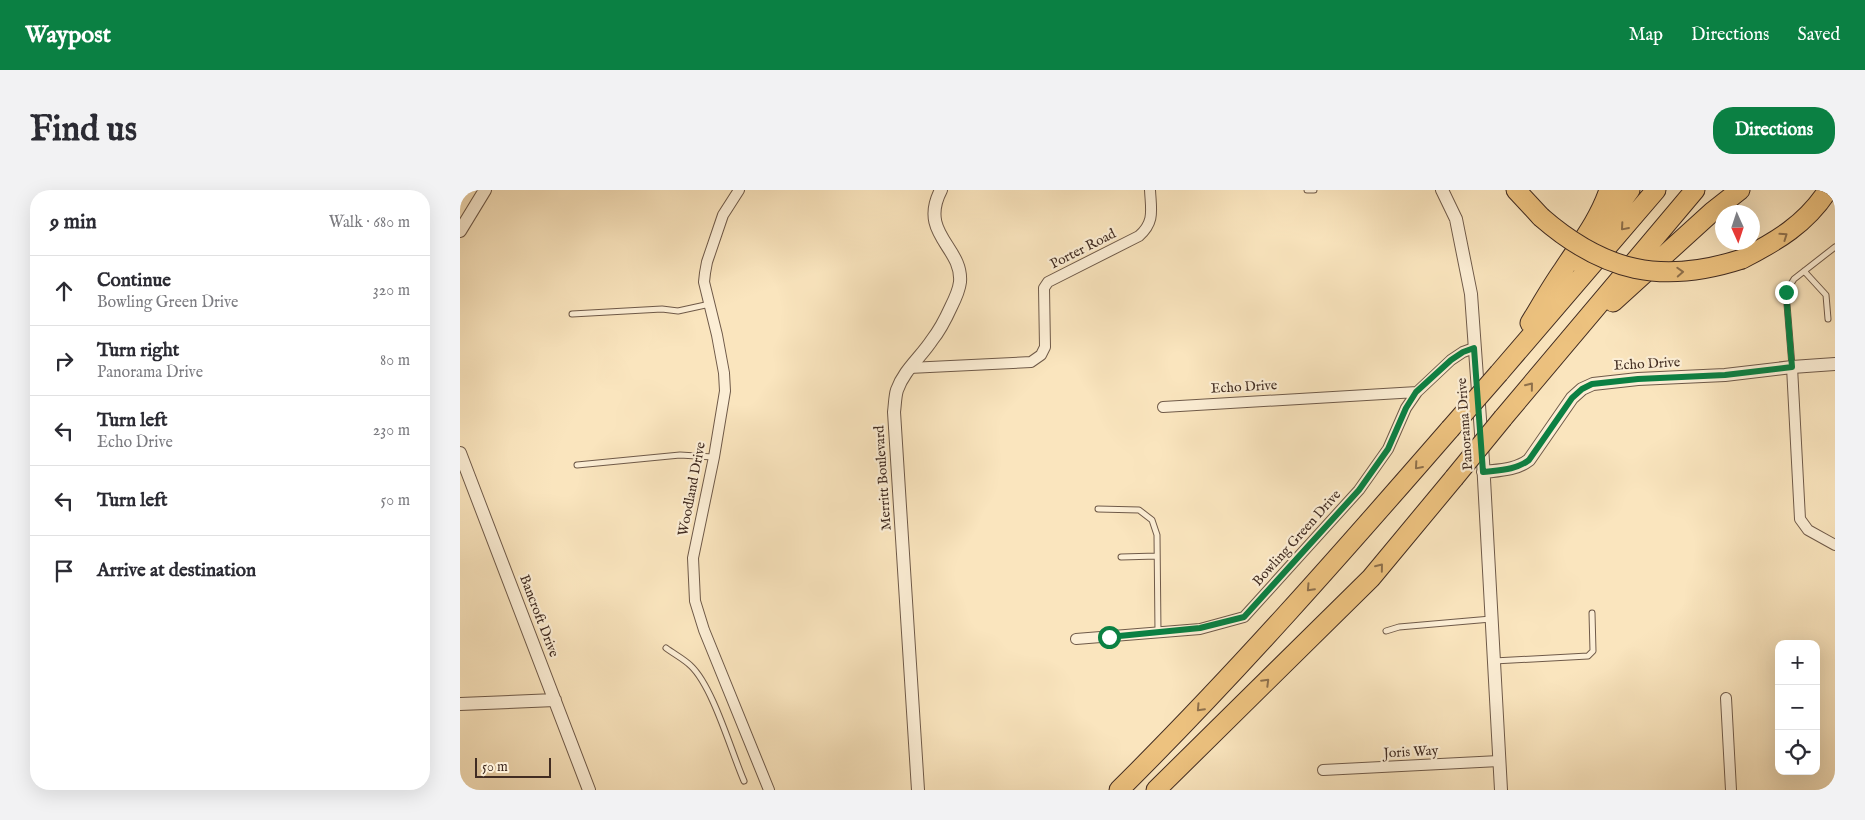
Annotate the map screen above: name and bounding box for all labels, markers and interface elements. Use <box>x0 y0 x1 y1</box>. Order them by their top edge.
text: Waypost <box>25 20 111 51</box>
text: Map <box>1629 24 1663 47</box>
text: Directions <box>1691 24 1769 47</box>
text: Saved <box>1797 24 1840 47</box>
button: Directions <box>1713 107 1835 154</box>
text: Find us <box>30 108 137 153</box>
north arrow <box>1715 205 1760 250</box>
text: 9 min <box>50 209 97 236</box>
text: Walk · 680 m <box>329 213 410 233</box>
one-way arrow <box>1621 221 1630 230</box>
street label: Porter Road <box>1047 225 1119 273</box>
one-way arrow <box>1779 233 1788 242</box>
one-way arrow <box>1676 266 1684 277</box>
text: Continue <box>97 269 171 293</box>
icon: ahead <box>50 277 78 305</box>
text: 320 m <box>373 281 410 301</box>
route end <box>1775 281 1798 304</box>
text: Bowling Green Drive <box>97 293 238 313</box>
text: Turn right <box>97 339 179 363</box>
icon: right <box>50 347 78 375</box>
text: 80 m <box>380 351 410 371</box>
street label: Echo Drive <box>1613 353 1681 375</box>
text: Panorama Drive <box>97 363 203 383</box>
street label: Echo Drive <box>1210 376 1278 398</box>
street label: Panorama Drive <box>1453 377 1477 471</box>
one-way arrow <box>1524 382 1533 391</box>
text: Turn left <box>97 409 168 433</box>
icon: left <box>50 417 78 445</box>
text: 230 m <box>373 421 410 441</box>
street label: Merritt Boulevard <box>870 424 896 531</box>
text: Echo Drive <box>97 433 173 453</box>
street label: Woodland Drive <box>674 440 710 538</box>
one-way arrow <box>1415 461 1424 470</box>
street label: Bowling Green Drive <box>1249 486 1345 590</box>
icon: left <box>50 487 78 515</box>
text: Turn left <box>97 489 168 513</box>
text: 50 m <box>381 491 410 511</box>
icon: arrive <box>50 557 78 585</box>
text: Arrive at destination <box>97 559 256 583</box>
one-way arrow <box>1375 564 1383 573</box>
street label: Bancroft Drive <box>515 572 563 660</box>
one-way arrow <box>1307 582 1316 591</box>
route start <box>1098 626 1121 649</box>
map controls <box>1775 640 1820 775</box>
button: + <box>1775 640 1820 685</box>
one-way arrow <box>1260 679 1269 688</box>
button: − <box>1775 685 1820 730</box>
one-way arrow <box>1197 702 1206 711</box>
button: locate <box>1775 730 1820 775</box>
street label: Joris Way <box>1381 742 1439 763</box>
scale bar <box>475 755 551 778</box>
text: 50 m <box>482 758 508 776</box>

